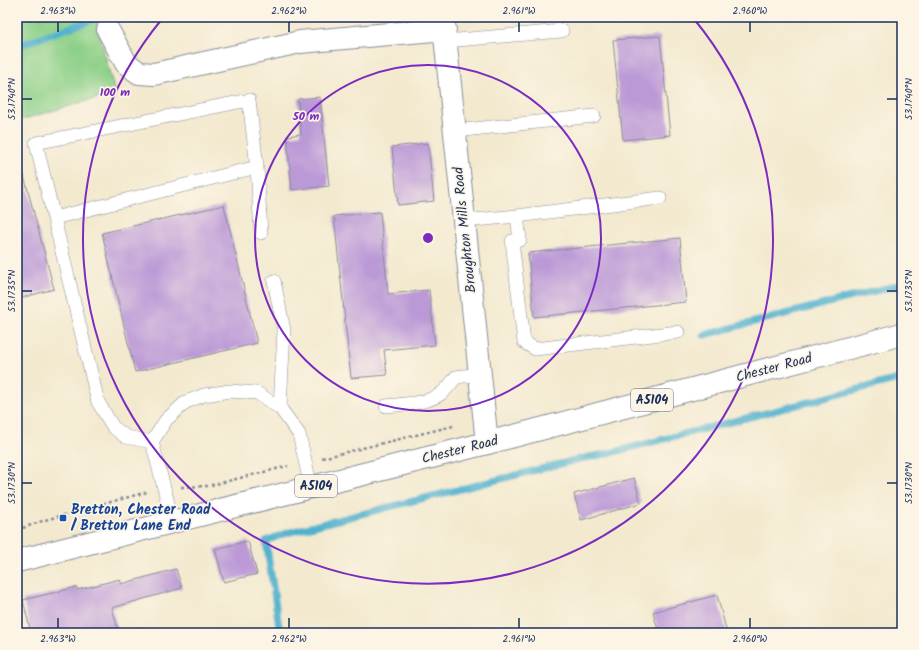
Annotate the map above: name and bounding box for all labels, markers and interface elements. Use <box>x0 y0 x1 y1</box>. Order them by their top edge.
text: 2.963°W <box>40 3 76 19</box>
text: 2.962°W <box>271 3 307 19</box>
text: 2.961°W <box>503 3 536 19</box>
text: 2.960°W <box>733 3 768 19</box>
text: 53.1740°N <box>4 78 20 120</box>
text: 53.1740°N <box>901 78 917 120</box>
text: 100 m <box>100 83 130 102</box>
text: 50 m <box>292 107 320 126</box>
street label: Broughton Mills Road <box>447 165 483 294</box>
centre of rings <box>421 231 435 245</box>
text: 53.1735°N <box>4 270 20 312</box>
text: 53.1735°N <box>901 270 917 312</box>
street label: Chester Road <box>733 347 816 389</box>
road number: A5104 <box>631 389 673 411</box>
street label: Chester Road <box>419 430 502 470</box>
text: 53.1730°N <box>4 462 20 504</box>
text: 53.1730°N <box>901 462 917 504</box>
road number: A5104 <box>295 475 337 497</box>
place label: Bretton, Chester Road / Bretton Lane End <box>70 499 211 537</box>
marker: Bretton, Chester Road / Bretton Lane End <box>58 513 68 523</box>
text: 2.963°W <box>40 631 76 647</box>
text: 2.962°W <box>271 631 307 647</box>
text: 2.961°W <box>503 631 536 647</box>
text: 2.960°W <box>733 631 768 647</box>

